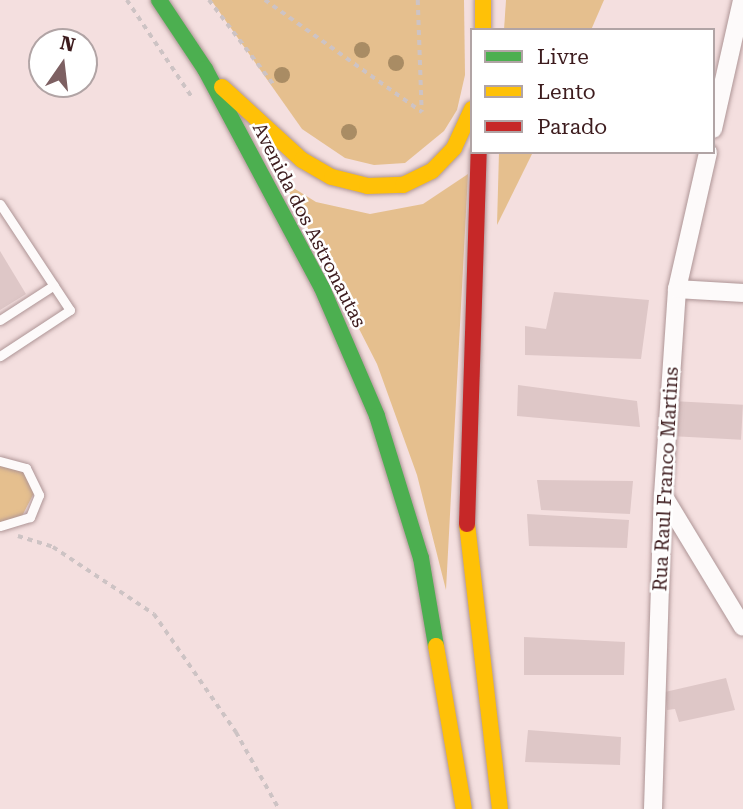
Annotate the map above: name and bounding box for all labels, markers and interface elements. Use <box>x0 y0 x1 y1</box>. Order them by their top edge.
north arrow <box>28 28 98 98</box>
legend <box>470 28 715 154</box>
text: N <box>58 31 78 57</box>
text: Livre <box>537 45 589 69</box>
text: Lento <box>537 80 596 104</box>
text: Parado <box>537 115 607 139</box>
street label: Avenida dos Astronautas <box>247 119 371 331</box>
street label: Rua Raul Franco Martins <box>649 366 683 592</box>

